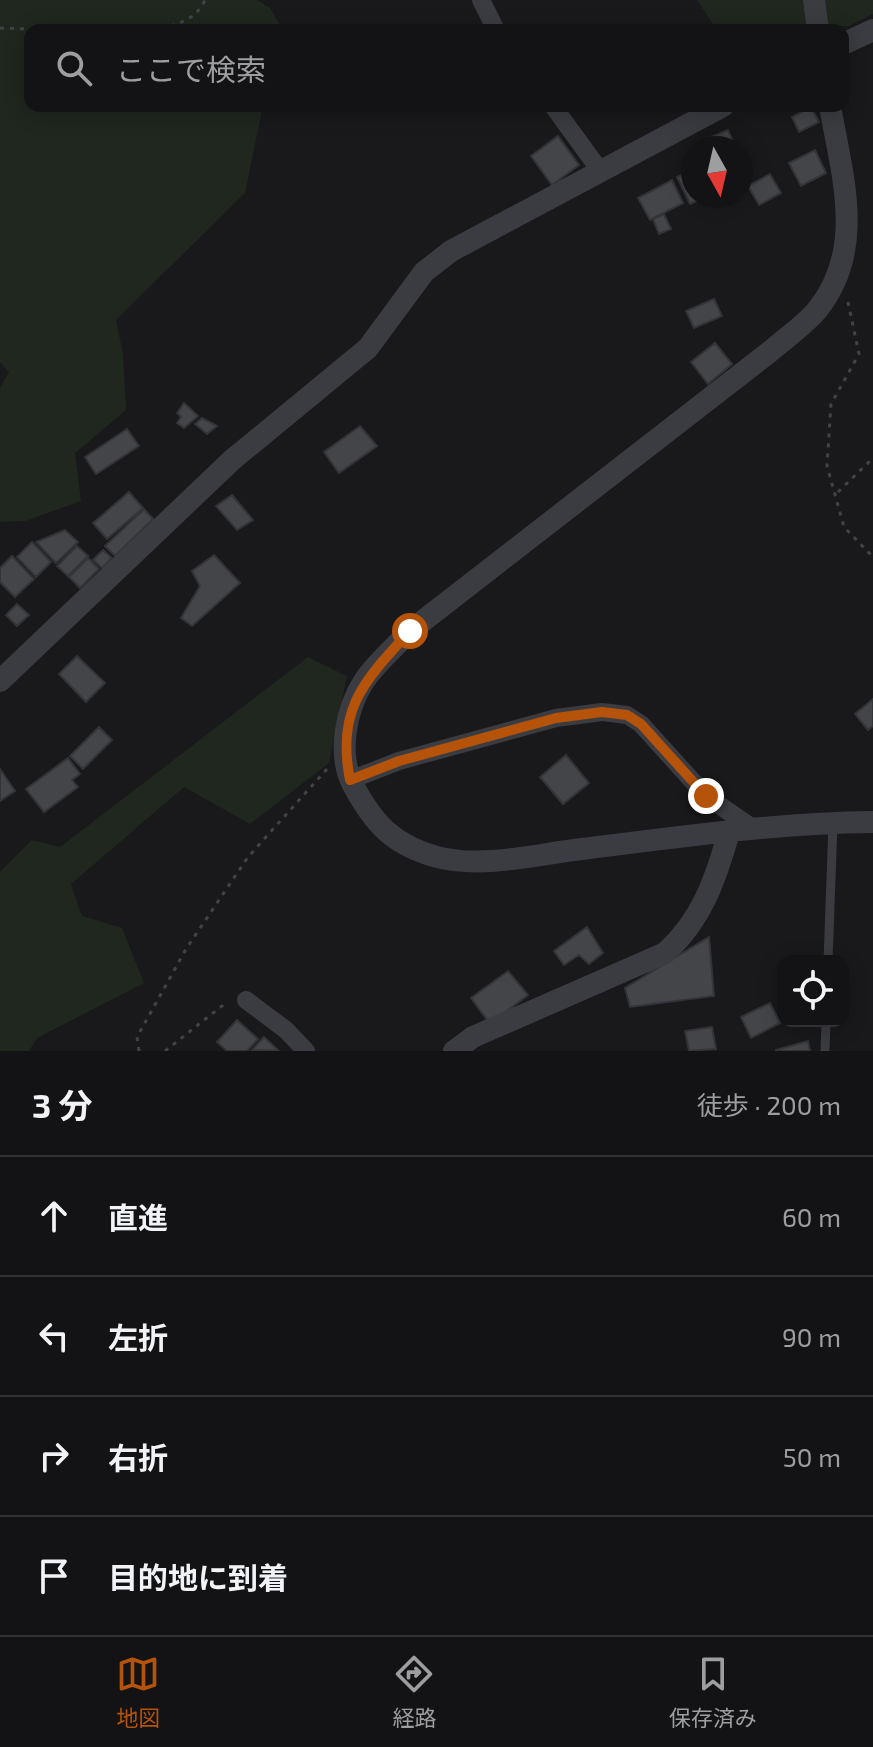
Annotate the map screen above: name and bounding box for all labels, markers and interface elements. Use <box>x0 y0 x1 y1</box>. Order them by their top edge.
search box <box>24 24 849 112</box>
icon: search <box>52 46 96 90</box>
text: ここで検索 <box>116 51 266 87</box>
north arrow <box>681 136 753 208</box>
route start <box>392 613 428 649</box>
route end <box>688 778 724 814</box>
map controls <box>777 955 849 1027</box>
button: locate <box>777 955 849 1027</box>
text: 3 分 <box>32 1084 93 1125</box>
text: 徒歩 · 200 m <box>697 1089 841 1120</box>
icon: ahead <box>32 1194 76 1238</box>
text: 直進 <box>108 1199 168 1235</box>
text: 60 m <box>782 1201 841 1232</box>
icon: left <box>32 1314 76 1358</box>
text: 左折 <box>108 1319 168 1355</box>
text: 90 m <box>782 1321 841 1352</box>
icon: right <box>32 1434 76 1478</box>
text: 右折 <box>108 1439 168 1475</box>
text: 50 m <box>783 1441 841 1472</box>
icon: arrive <box>32 1554 76 1598</box>
text: 目的地に到着 <box>108 1559 288 1595</box>
tab: 地図 <box>116 1652 160 1732</box>
tab: 経路 <box>392 1652 437 1732</box>
tab: 保存済み <box>669 1652 757 1732</box>

